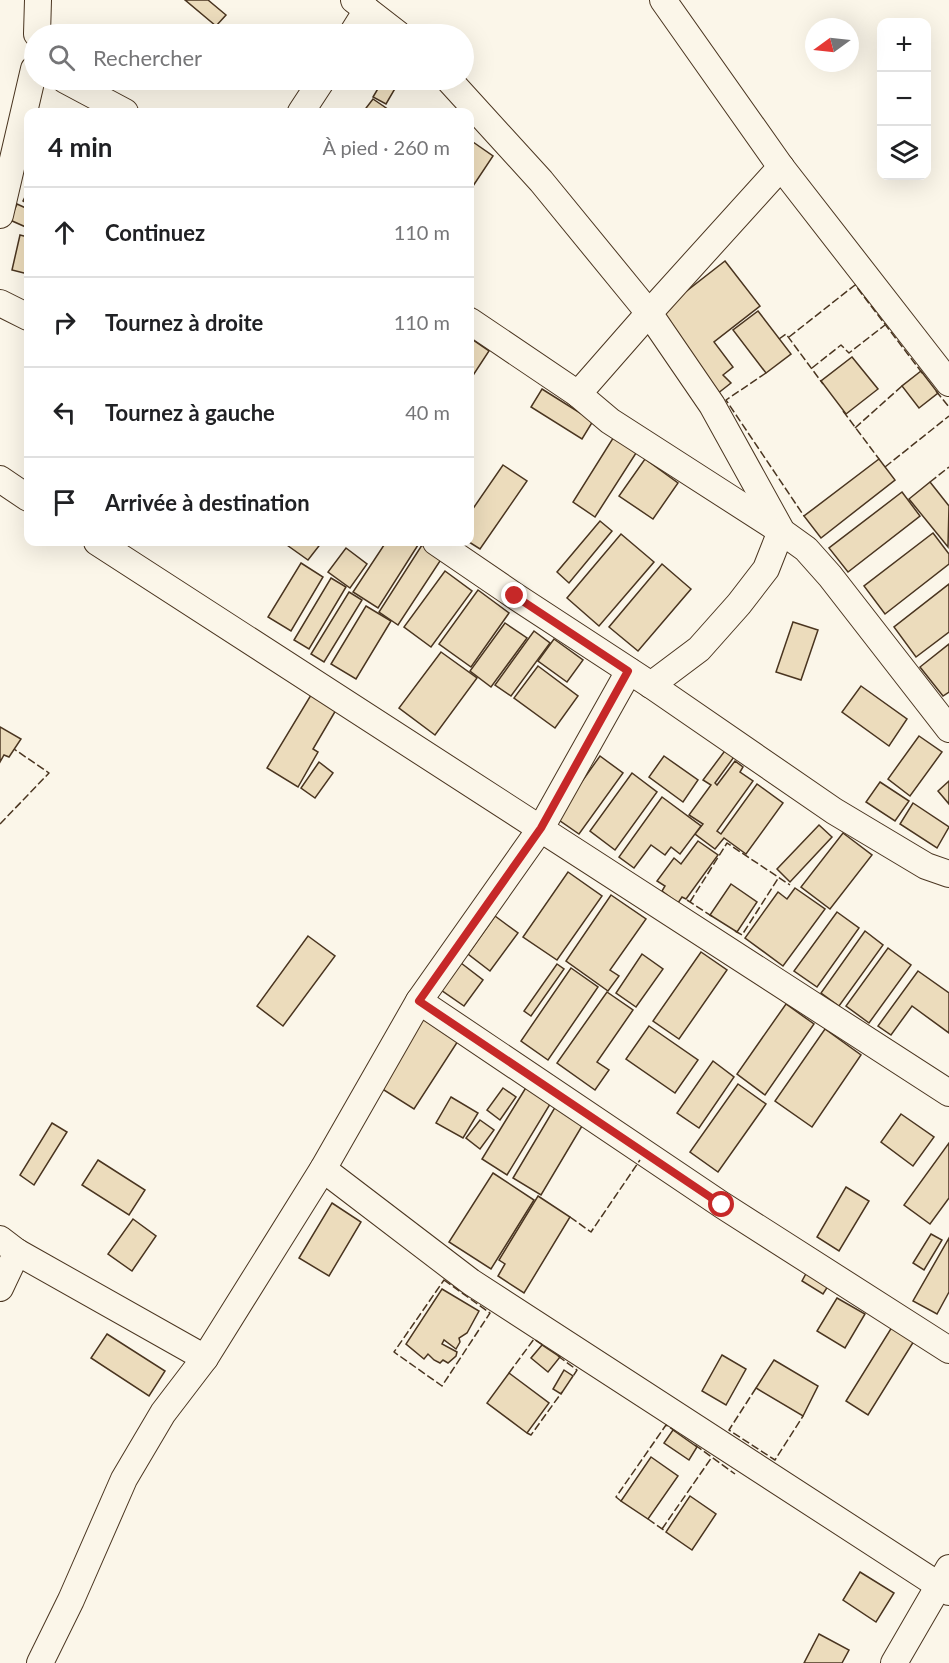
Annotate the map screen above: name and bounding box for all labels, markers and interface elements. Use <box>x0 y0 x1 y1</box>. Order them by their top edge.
north arrow <box>805 18 859 72</box>
map controls <box>877 18 931 180</box>
button: + <box>877 18 931 72</box>
search box <box>24 24 474 90</box>
icon: search <box>45 41 78 74</box>
text: Rechercher <box>93 44 202 71</box>
button: − <box>877 72 931 126</box>
button: layers <box>877 126 931 180</box>
text: 4 min <box>48 131 112 163</box>
text: À pied · 260 m <box>322 135 450 159</box>
icon: ahead <box>48 216 81 249</box>
text: Continuez <box>105 219 205 246</box>
text: 110 m <box>394 220 450 244</box>
icon: right <box>48 306 81 339</box>
text: Tournez à droite <box>105 309 263 336</box>
text: 110 m <box>394 310 450 334</box>
icon: left <box>48 396 81 429</box>
text: Tournez à gauche <box>105 399 275 426</box>
text: 40 m <box>405 400 450 424</box>
icon: arrive <box>48 486 81 519</box>
text: Arrivée à destination <box>105 489 310 516</box>
route end <box>501 582 527 608</box>
route start <box>708 1191 734 1217</box>

